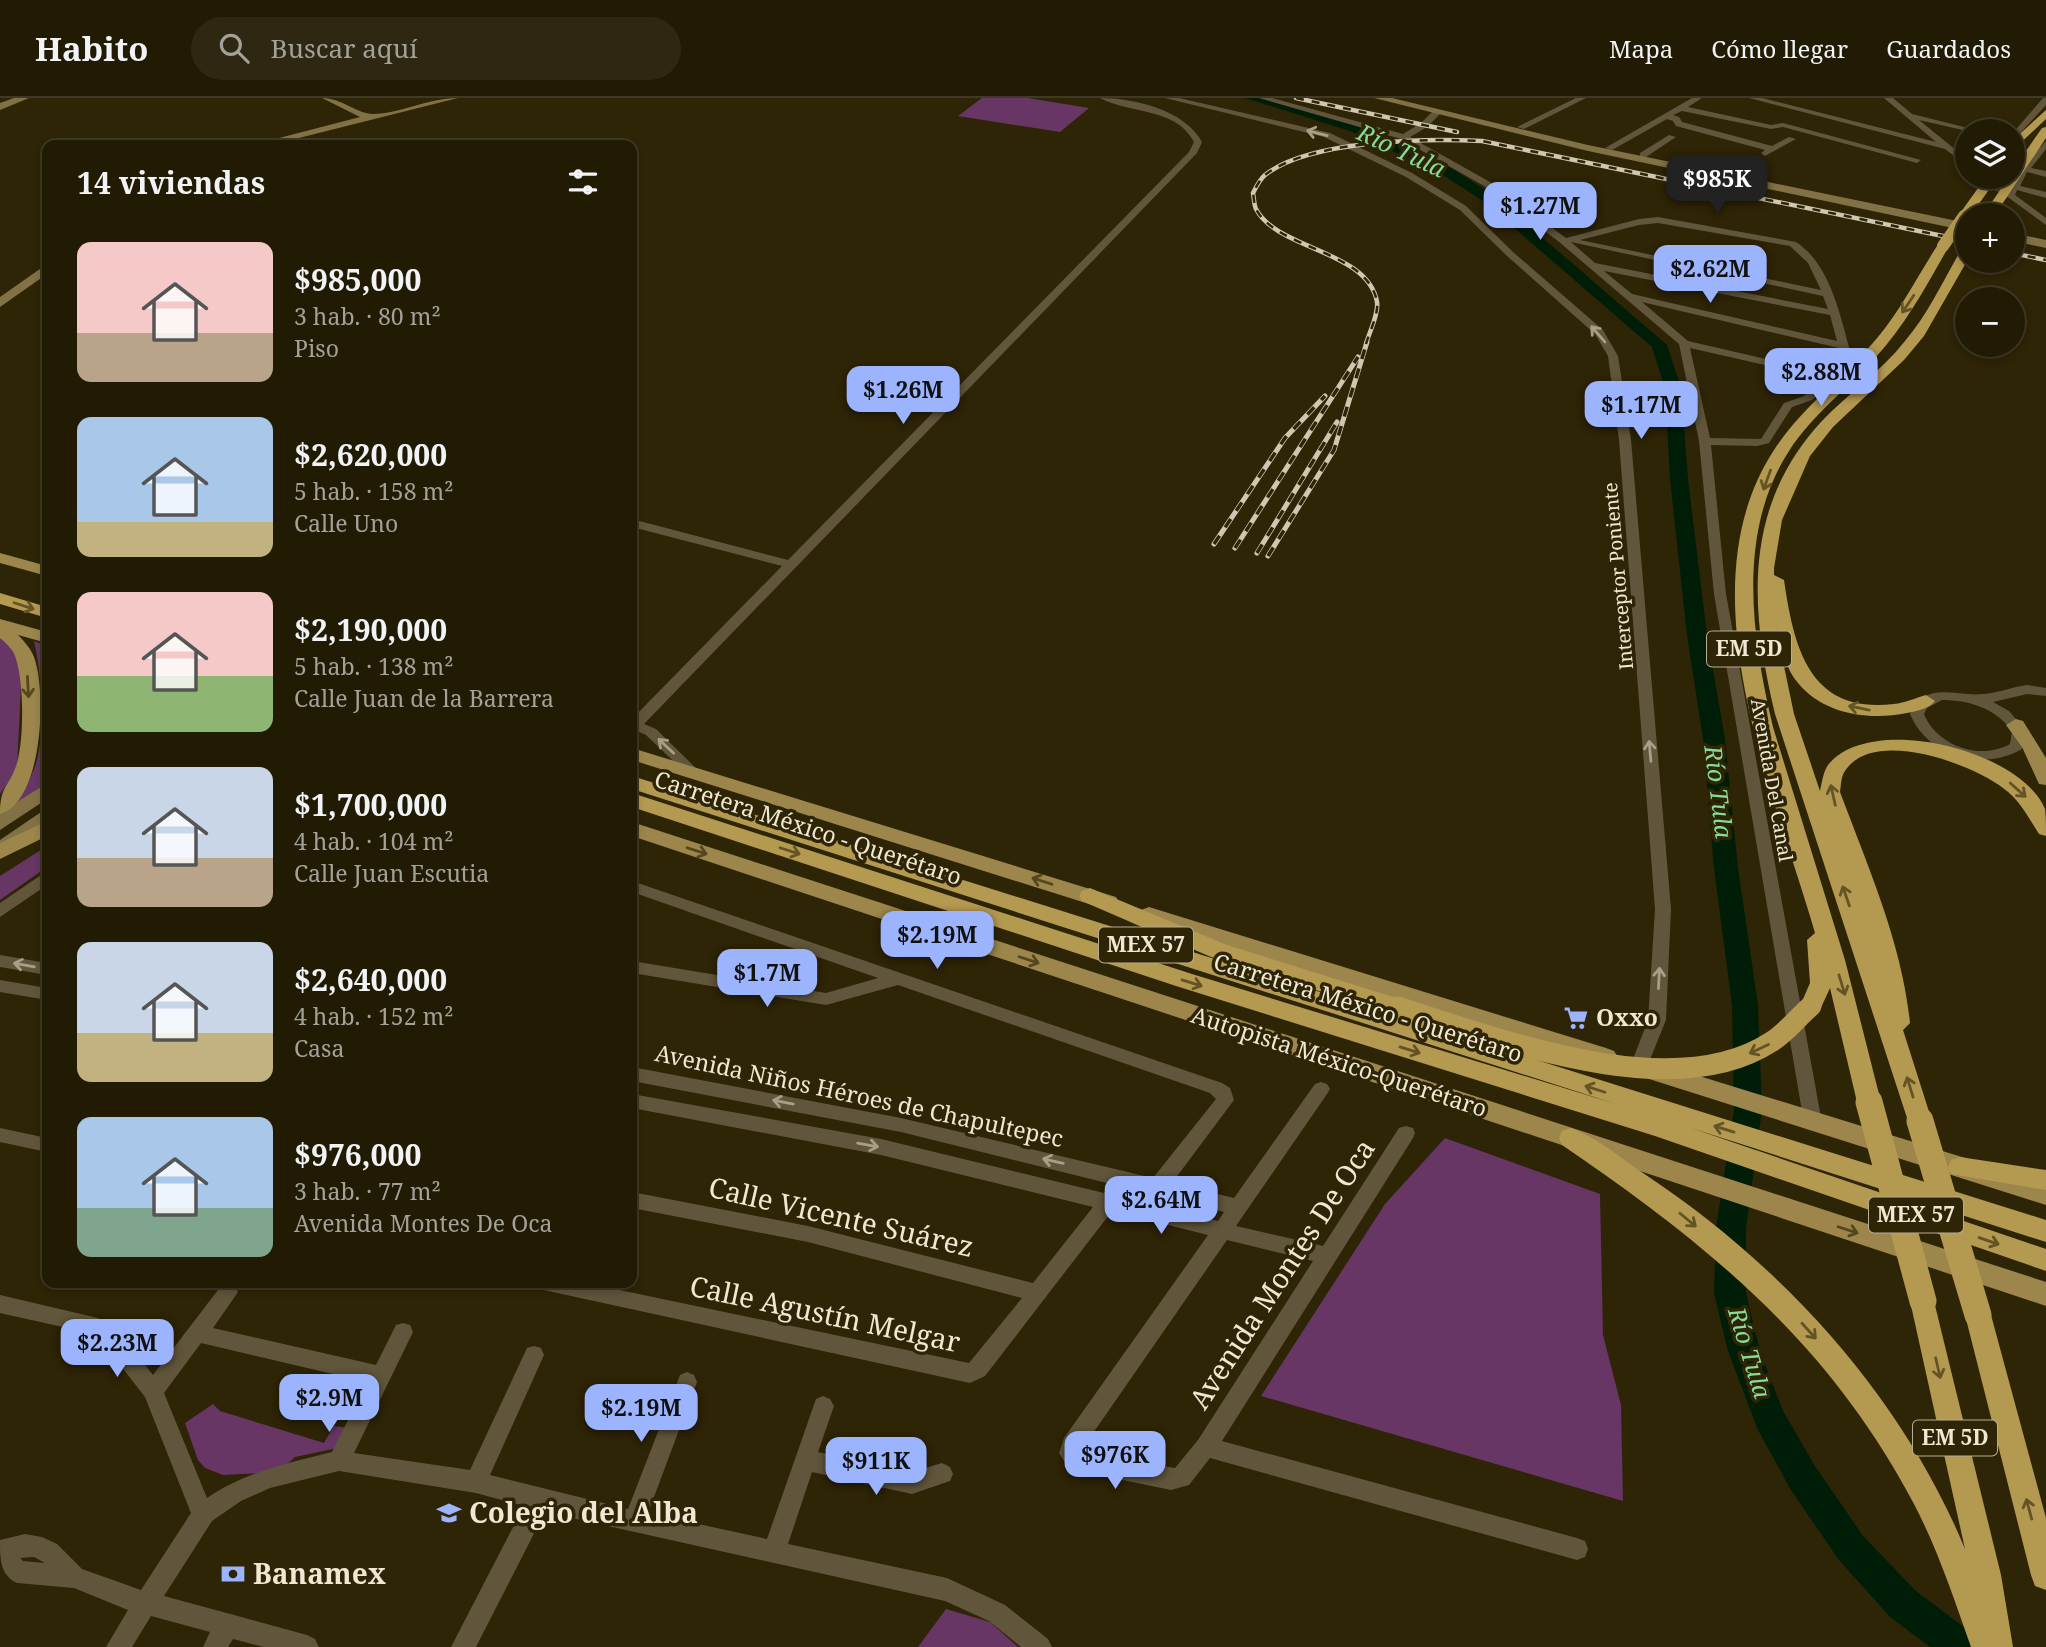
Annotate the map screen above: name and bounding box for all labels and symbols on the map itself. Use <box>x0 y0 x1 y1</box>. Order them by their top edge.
water label: Río Tula <box>1351 114 1451 184</box>
one-way arrow <box>1306 126 1329 139</box>
pin: $985K <box>1668 156 1766 215</box>
pin: $1.27M <box>1483 183 1597 242</box>
pin: $2.62M <box>1653 246 1767 305</box>
one-way arrow <box>1901 294 1915 313</box>
one-way arrow <box>1591 325 1606 343</box>
pin: $2.88M <box>1764 348 1878 408</box>
pin: $1.26M <box>846 366 960 426</box>
pin: $1.17M <box>1584 382 1698 441</box>
one-way arrow <box>1760 469 1772 491</box>
street label: Interceptor Poniente <box>1597 481 1639 671</box>
one-way arrow <box>12 601 34 613</box>
road number: EM 5D <box>1707 632 1791 666</box>
one-way arrow <box>21 675 34 698</box>
street label: Avenida Del Canal <box>1745 696 1799 864</box>
one-way arrow <box>1848 700 1871 714</box>
one-way arrow <box>657 737 674 754</box>
one-way arrow <box>1643 740 1656 762</box>
water label: Río Tula <box>1697 742 1742 840</box>
street label: Carretera México - Querétaro <box>651 762 966 892</box>
one-way arrow <box>2008 782 2026 798</box>
one-way arrow <box>1826 784 1839 807</box>
one-way arrow <box>779 845 801 858</box>
one-way arrow <box>685 846 707 858</box>
one-way arrow <box>1032 874 1054 886</box>
one-way arrow <box>1839 886 1851 908</box>
pin: $2.19M <box>880 912 994 971</box>
road number: MEX 57 <box>1099 928 1193 962</box>
street label: Carretera México - Querétaro <box>1210 945 1527 1069</box>
pin: $1.7M <box>718 950 816 1009</box>
one-way arrow <box>1018 954 1040 967</box>
one-way arrow <box>13 958 36 971</box>
one-way arrow <box>1653 967 1666 989</box>
one-way arrow <box>1836 973 1849 995</box>
one-way arrow <box>1181 977 1203 990</box>
street label: Autopista México-Querétaro <box>1187 998 1491 1124</box>
place label: Oxxo <box>1596 1001 1658 1033</box>
supermarket icon: Oxxo <box>1562 1004 1590 1032</box>
street label: Avenida Niños Héroes de Chapultepec <box>652 1036 1066 1154</box>
one-way arrow <box>1749 1042 1770 1056</box>
one-way arrow <box>1398 1045 1420 1057</box>
one-way arrow <box>1903 1077 1916 1099</box>
one-way arrow <box>1584 1081 1606 1094</box>
one-way arrow <box>772 1095 795 1109</box>
one-way arrow <box>1714 1122 1736 1135</box>
street label: Avenida Montes De Oca <box>1180 1131 1383 1416</box>
one-way arrow <box>856 1138 878 1152</box>
one-way arrow <box>1043 1154 1065 1167</box>
street label: Calle Vicente Suárez <box>705 1167 977 1265</box>
pin: $2.64M <box>1104 1176 1218 1236</box>
road number: MEX 57 <box>1869 1198 1963 1232</box>
one-way arrow <box>1679 1212 1697 1228</box>
one-way arrow <box>1837 1224 1859 1237</box>
one-way arrow <box>1977 1236 1999 1248</box>
street label: Calle Agustín Melgar <box>687 1266 964 1360</box>
water label: Río Tula <box>1721 1302 1780 1402</box>
pin: $2.23M <box>60 1320 174 1379</box>
one-way arrow <box>1801 1322 1818 1339</box>
one-way arrow <box>1932 1356 1946 1379</box>
pin: $2.9M <box>280 1374 378 1434</box>
pin: $2.19M <box>584 1384 698 1444</box>
road number: EM 5D <box>1913 1420 1997 1456</box>
pin: $976K <box>1066 1432 1164 1491</box>
pin: $911K <box>827 1438 925 1497</box>
place label: Colegio del Alba <box>469 1493 698 1531</box>
school or university icon: Colegio del Alba <box>435 1499 463 1527</box>
one-way arrow <box>2022 1499 2035 1521</box>
place label: Banamex <box>253 1554 386 1592</box>
bank icon: Banamex <box>219 1560 247 1588</box>

